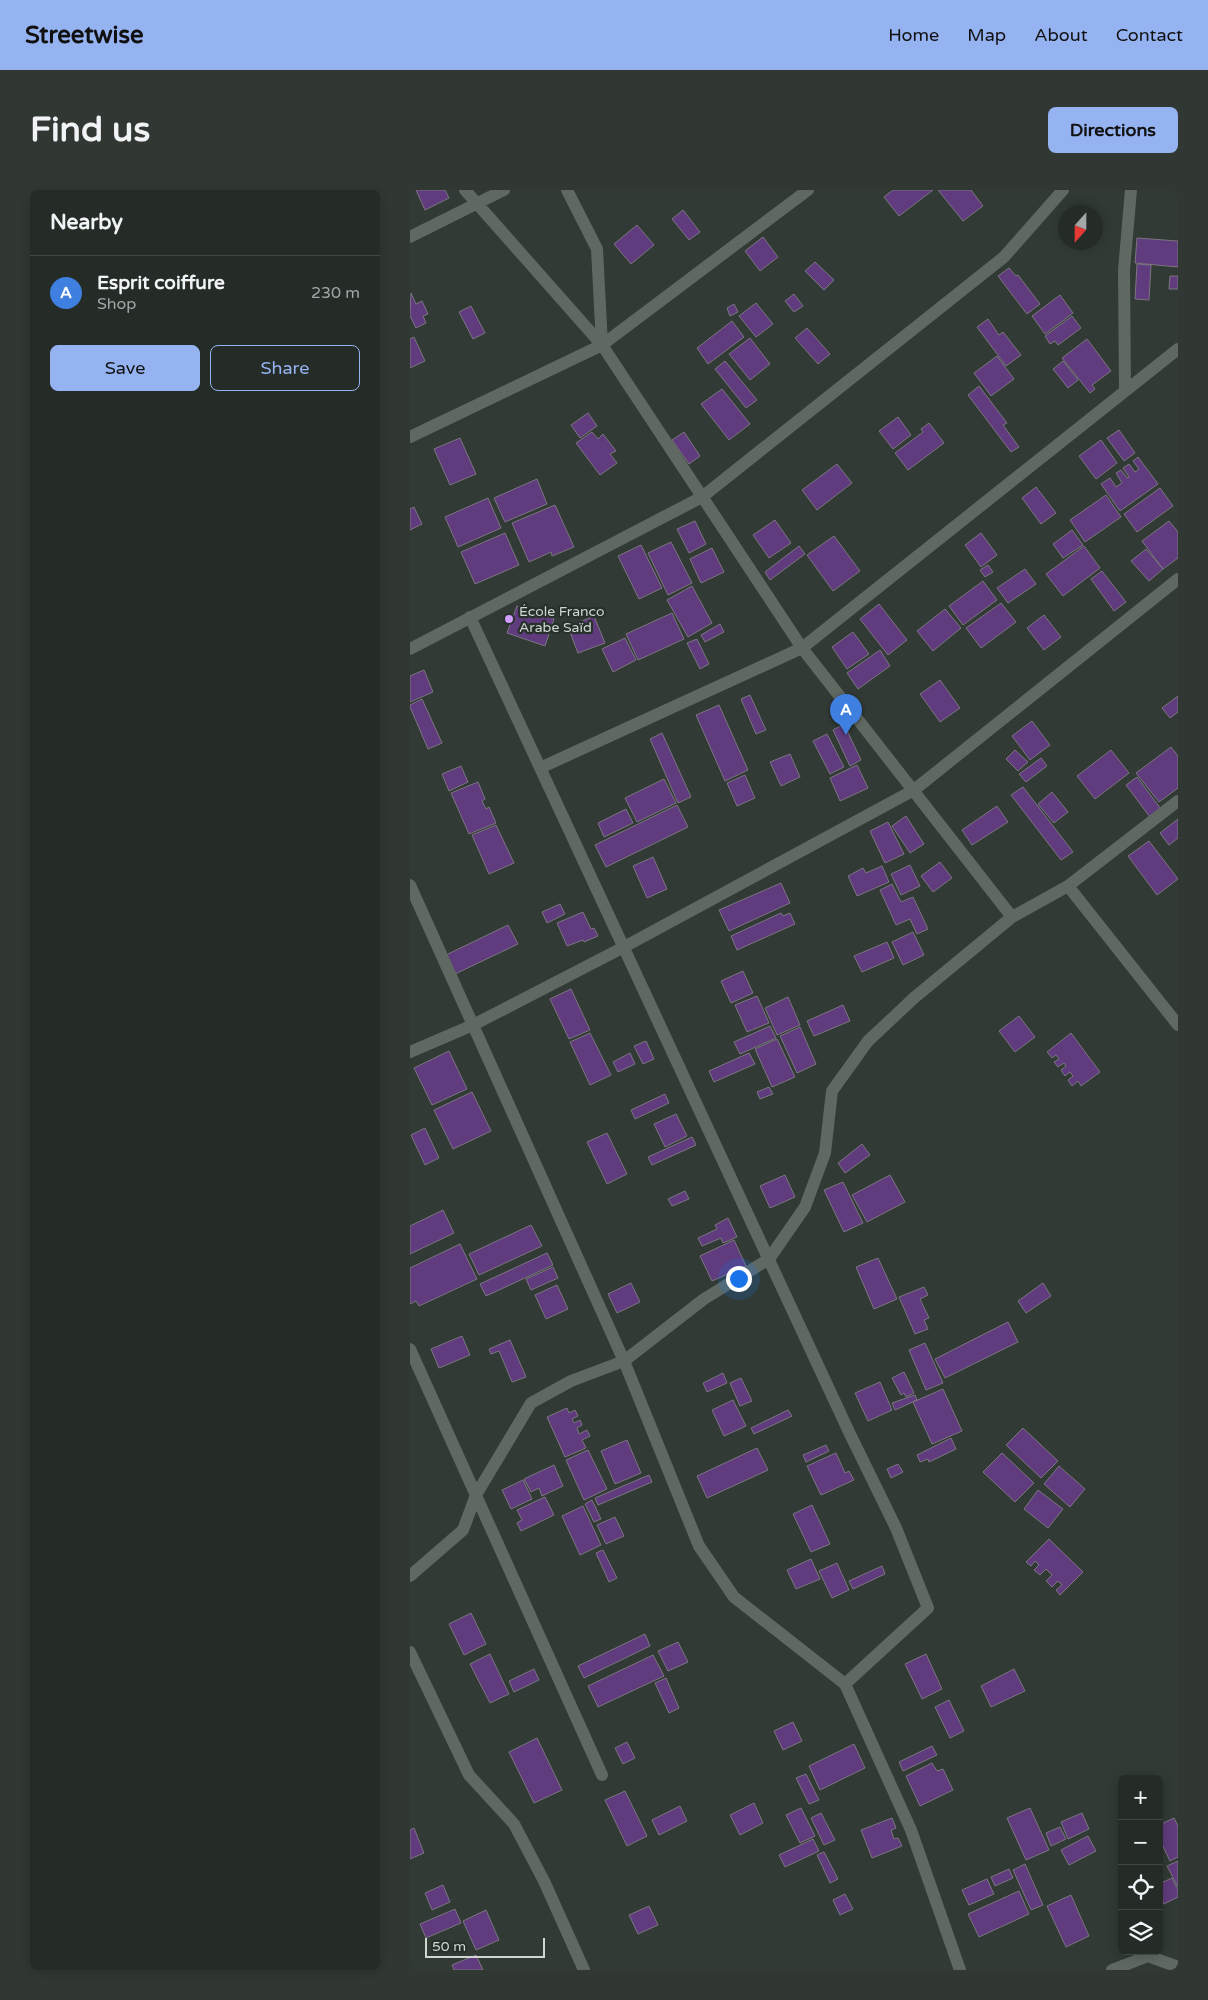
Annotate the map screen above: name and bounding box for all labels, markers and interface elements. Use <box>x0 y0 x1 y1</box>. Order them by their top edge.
text: Streetwise <box>25 21 144 50</box>
text: Home <box>888 24 939 46</box>
text: Map <box>967 24 1006 46</box>
text: About <box>1034 24 1088 46</box>
text: Contact <box>1116 24 1183 46</box>
button: Directions <box>1048 107 1178 153</box>
text: Find us <box>30 109 150 151</box>
north arrow <box>1058 205 1103 250</box>
text: Nearby <box>50 210 123 235</box>
text: Esprit coiffure <box>97 272 225 294</box>
text: A <box>60 283 72 303</box>
text: 230 m <box>311 283 360 303</box>
text: Shop <box>97 294 136 314</box>
button: Save <box>50 345 200 391</box>
button: Share <box>210 345 360 391</box>
place label: École Franco Arabe Saïd <box>519 603 605 636</box>
marker: École Franco Arabe Saïd <box>503 613 515 625</box>
pin: A <box>830 694 862 735</box>
your location <box>726 1266 752 1292</box>
map controls <box>1118 1775 1163 1955</box>
button: + <box>1118 1775 1163 1820</box>
button: − <box>1118 1820 1163 1865</box>
button: locate <box>1118 1865 1163 1910</box>
button: layers <box>1118 1910 1163 1955</box>
scale bar <box>425 1935 545 1958</box>
text: 50 m <box>432 1938 466 1955</box>

